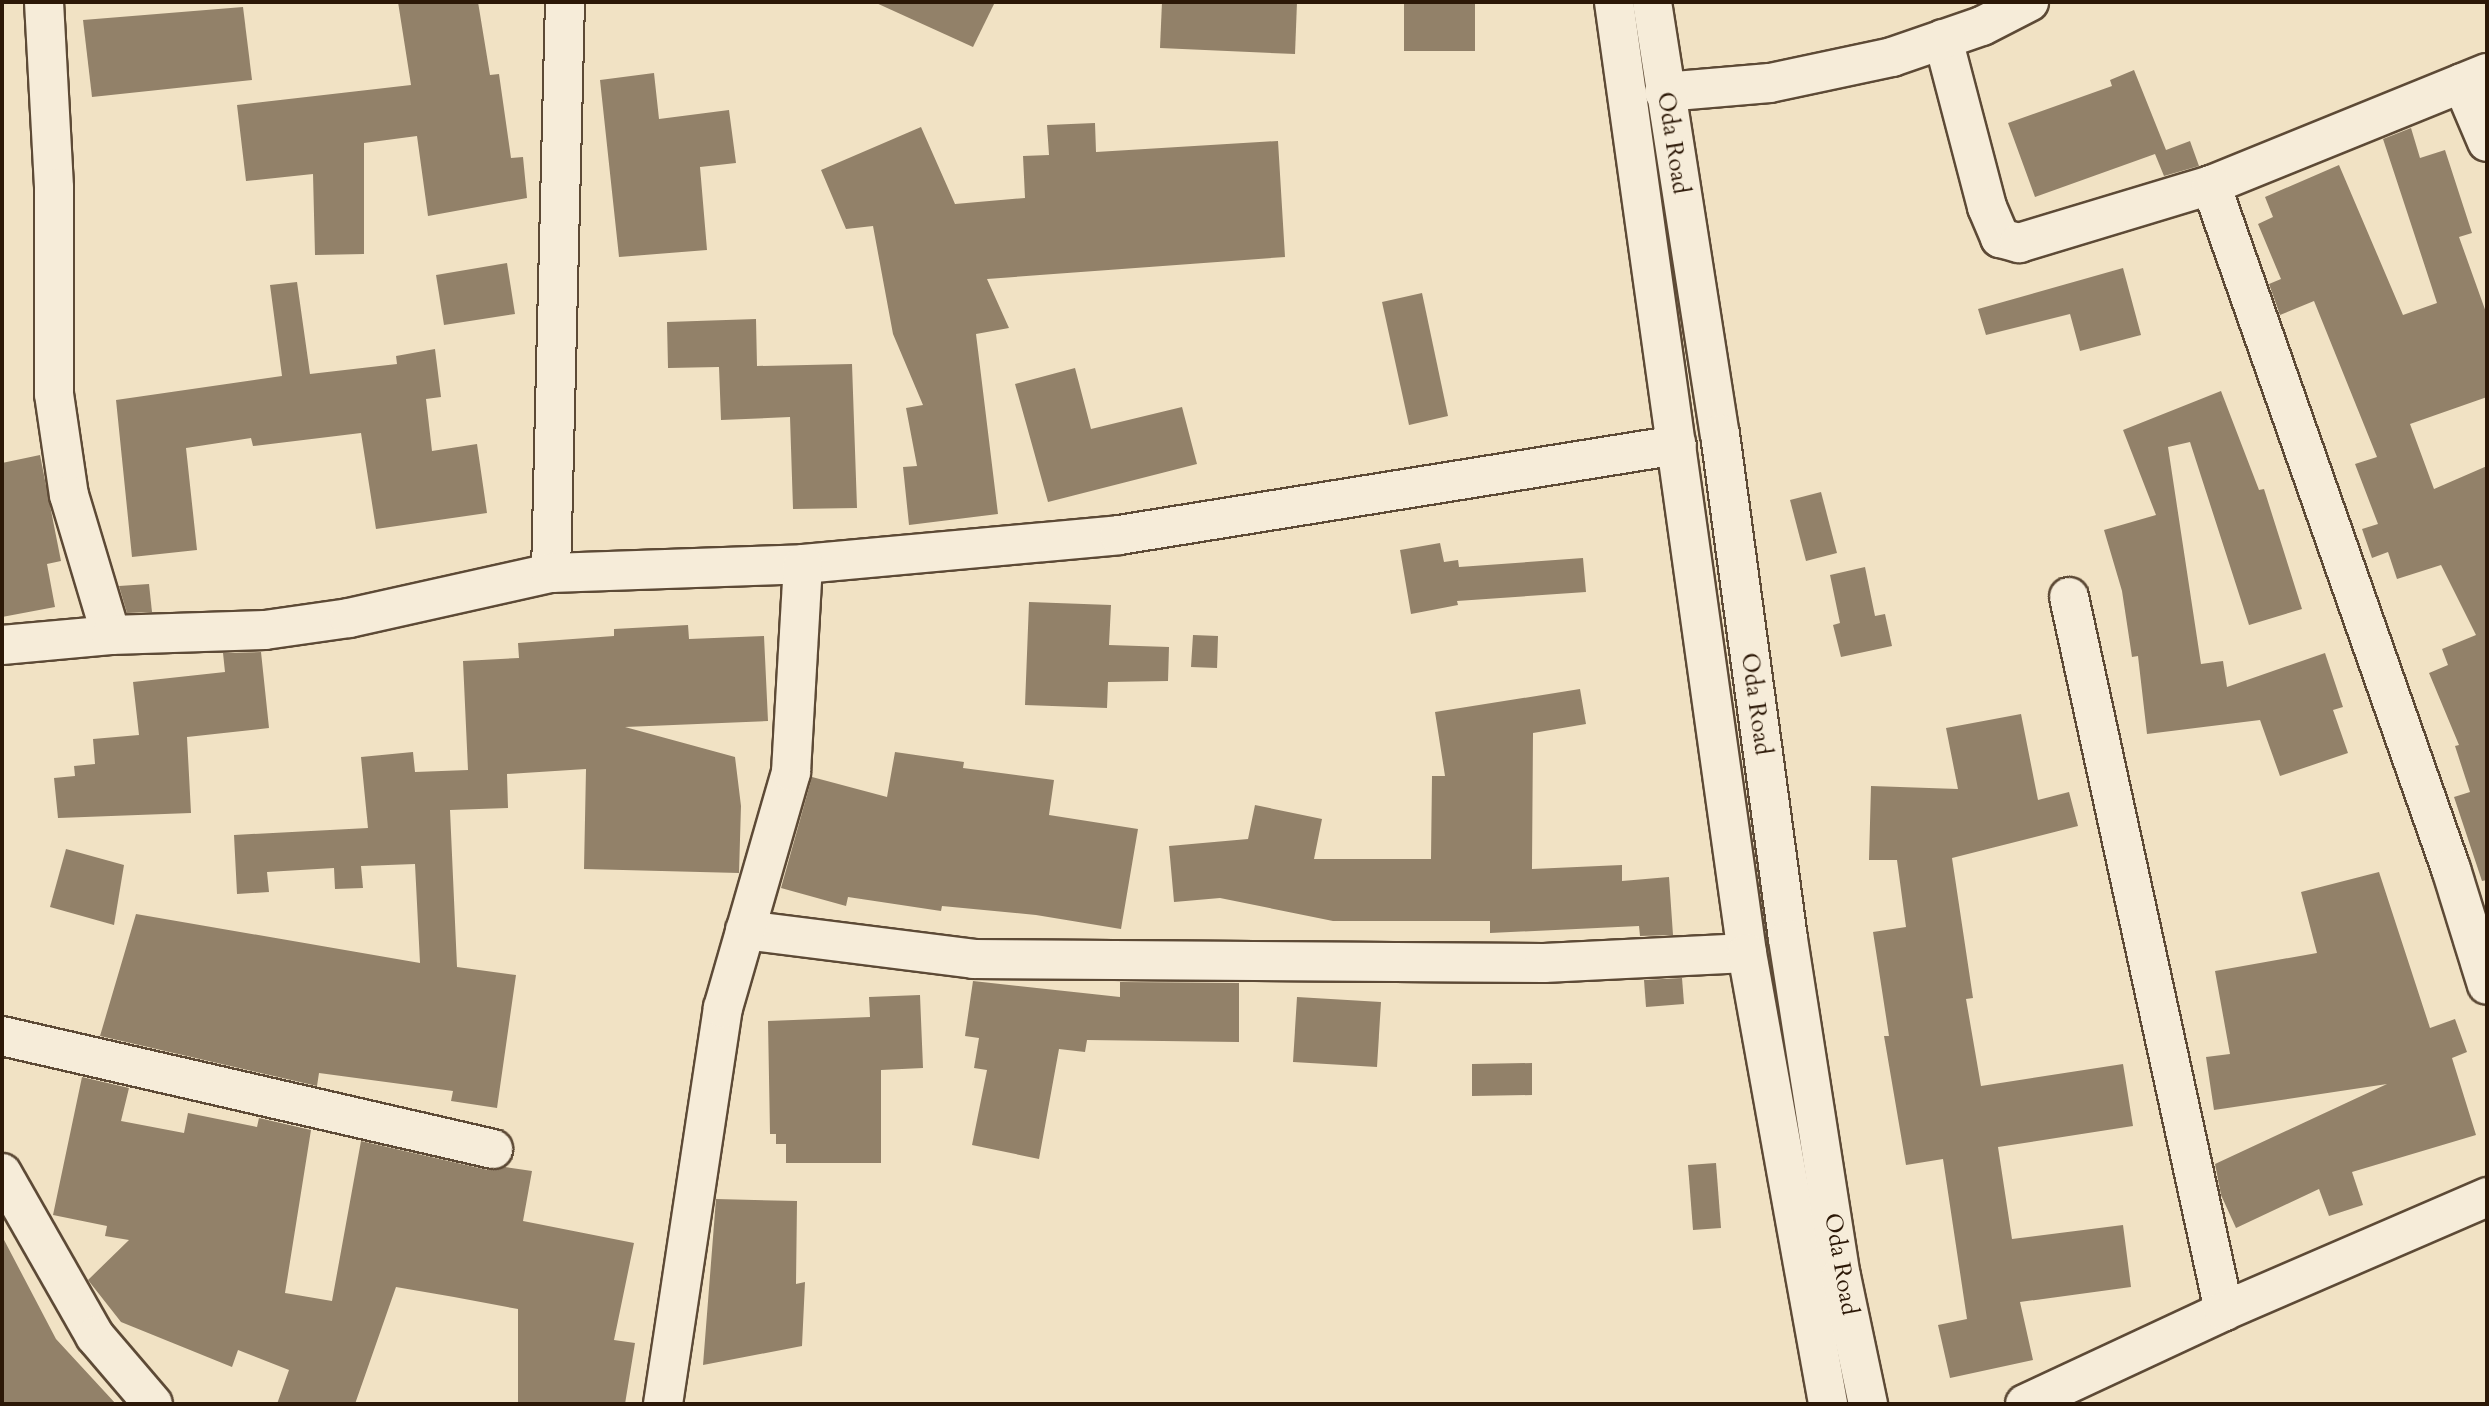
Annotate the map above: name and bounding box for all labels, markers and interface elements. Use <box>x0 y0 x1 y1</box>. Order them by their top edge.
street label: Oda Road <box>1651 90 1695 196</box>
street label: Oda Road <box>1735 651 1777 757</box>
street label: Oda Road <box>1818 1211 1864 1317</box>

